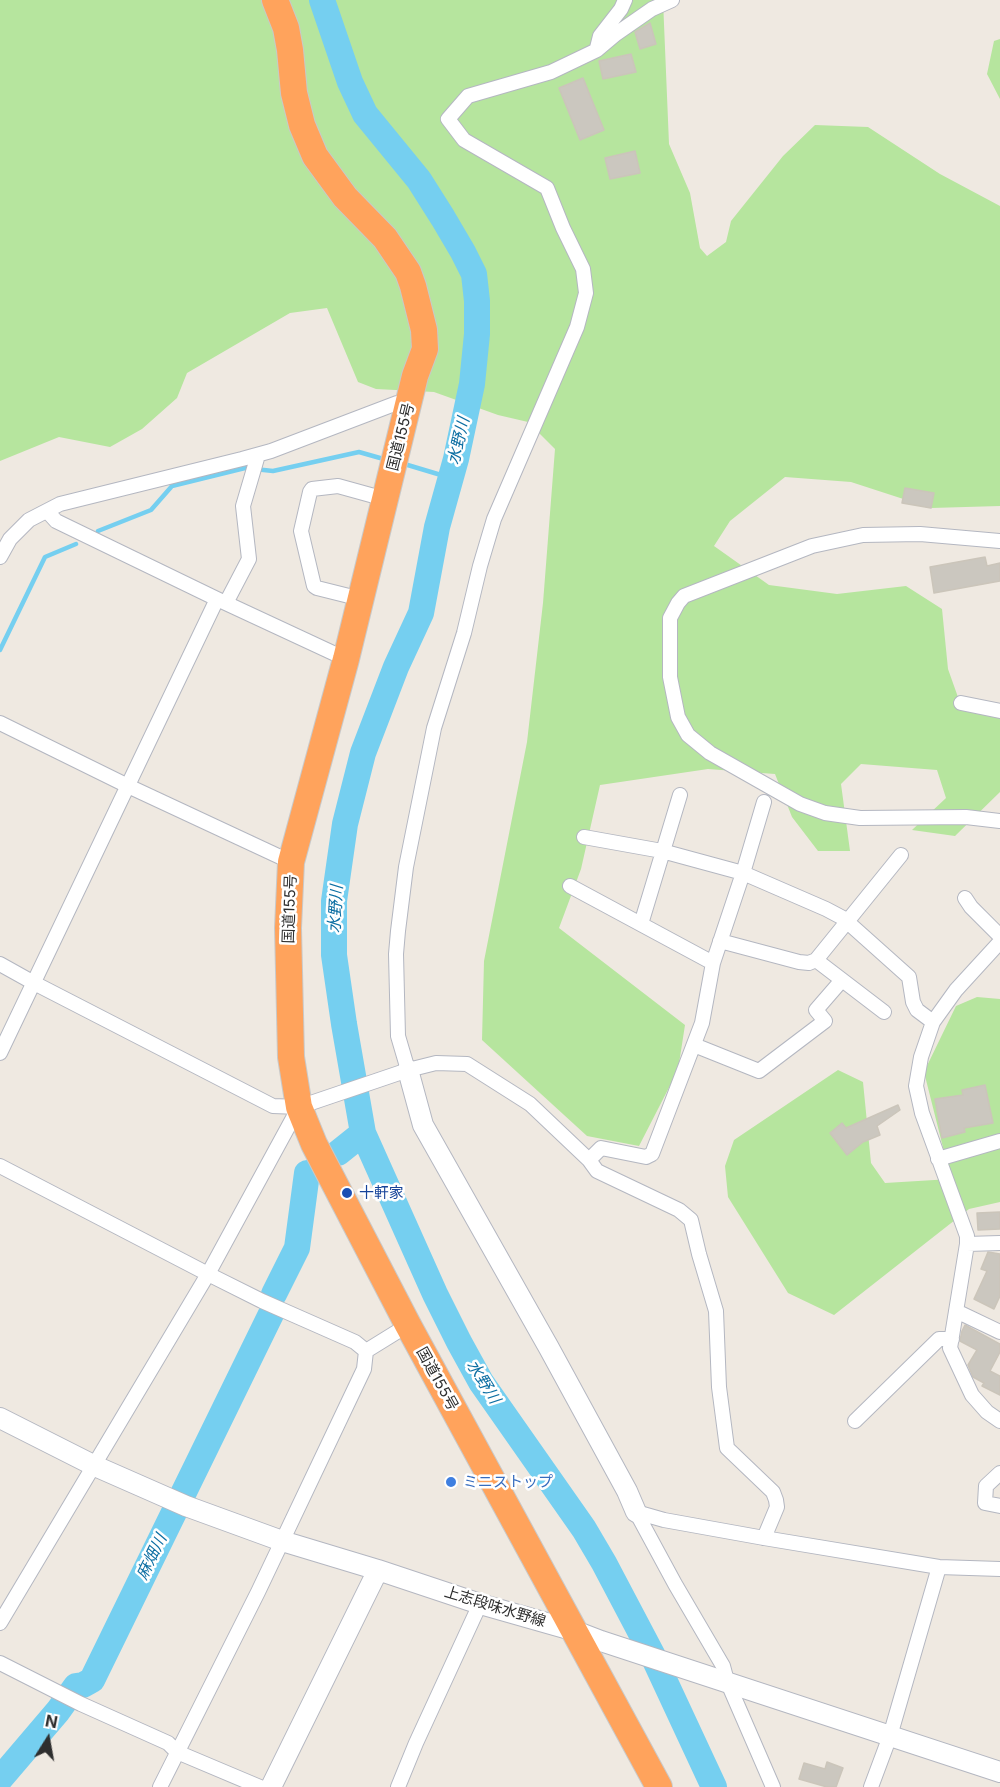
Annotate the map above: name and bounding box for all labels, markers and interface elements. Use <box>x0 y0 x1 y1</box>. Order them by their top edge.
street label: 国道155号 <box>384 401 418 473</box>
water label: 水野川 <box>444 415 474 467</box>
street label: 国道155号 <box>280 874 300 944</box>
water label: 水野川 <box>325 885 347 933</box>
place label: 十軒家 <box>359 1184 404 1202</box>
marker: 十軒家 <box>340 1186 354 1200</box>
street label: 国道155号 <box>412 1344 462 1414</box>
water label: 水野川 <box>462 1357 504 1407</box>
place label: ミニストップ <box>463 1473 553 1491</box>
marker: ミニストップ <box>444 1475 458 1489</box>
water label: 麻畑川 <box>133 1531 171 1583</box>
street label: 上志段味水野線 <box>442 1583 548 1631</box>
north arrow <box>18 1709 78 1769</box>
text: N <box>44 1710 59 1732</box>

